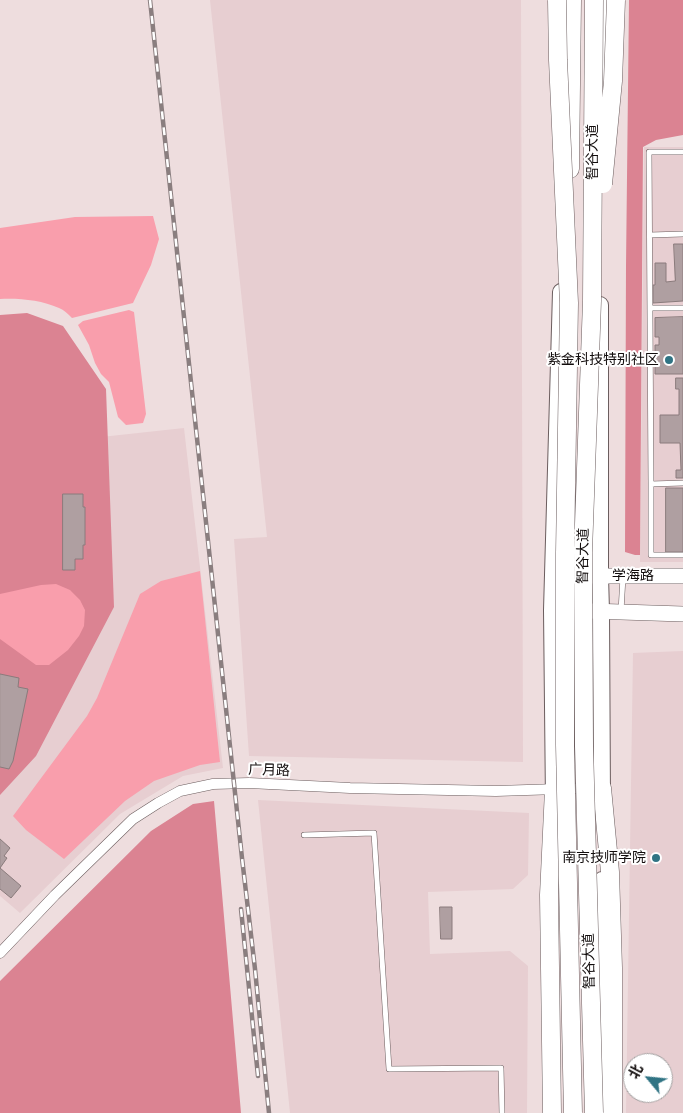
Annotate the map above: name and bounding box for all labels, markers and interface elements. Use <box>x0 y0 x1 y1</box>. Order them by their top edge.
street label: 智谷大道 <box>585 124 601 180</box>
place label: 紫金科技特别社区 <box>547 352 659 368</box>
marker: 紫金科技特别社区 <box>663 354 675 366</box>
street label: 智谷大道 <box>575 528 593 584</box>
street label: 学海路 <box>612 568 654 584</box>
street label: 广月路 <box>248 762 290 780</box>
place label: 南京技师学院 <box>562 850 646 866</box>
marker: 南京技师学院 <box>650 852 662 864</box>
street label: 智谷大道 <box>581 933 599 989</box>
north arrow <box>623 1053 673 1103</box>
text: 北 <box>625 1061 646 1081</box>

